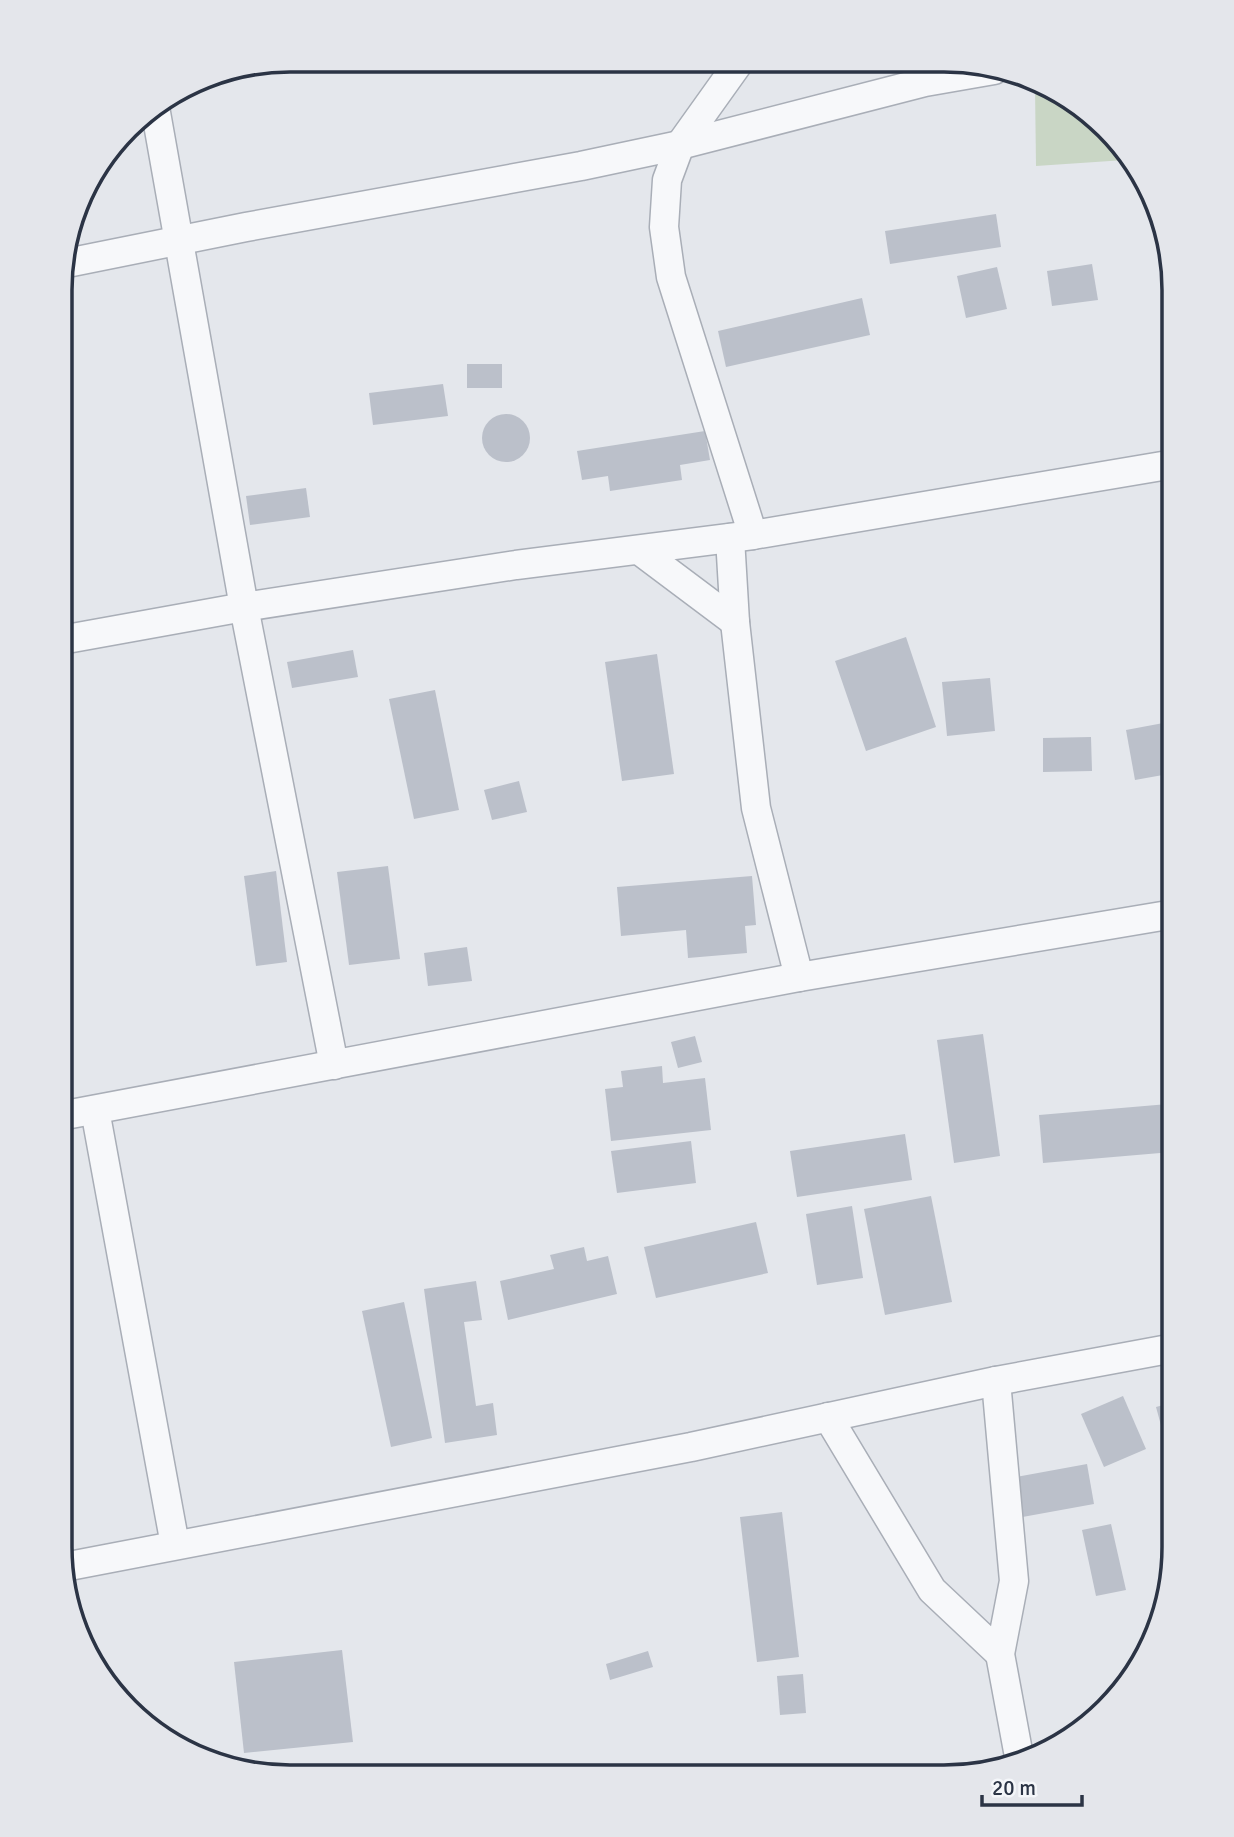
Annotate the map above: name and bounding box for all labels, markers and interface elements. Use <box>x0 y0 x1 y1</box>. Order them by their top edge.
scale bar <box>982 1764 1082 1808</box>
text: 20 m <box>992 1775 1036 1801</box>

